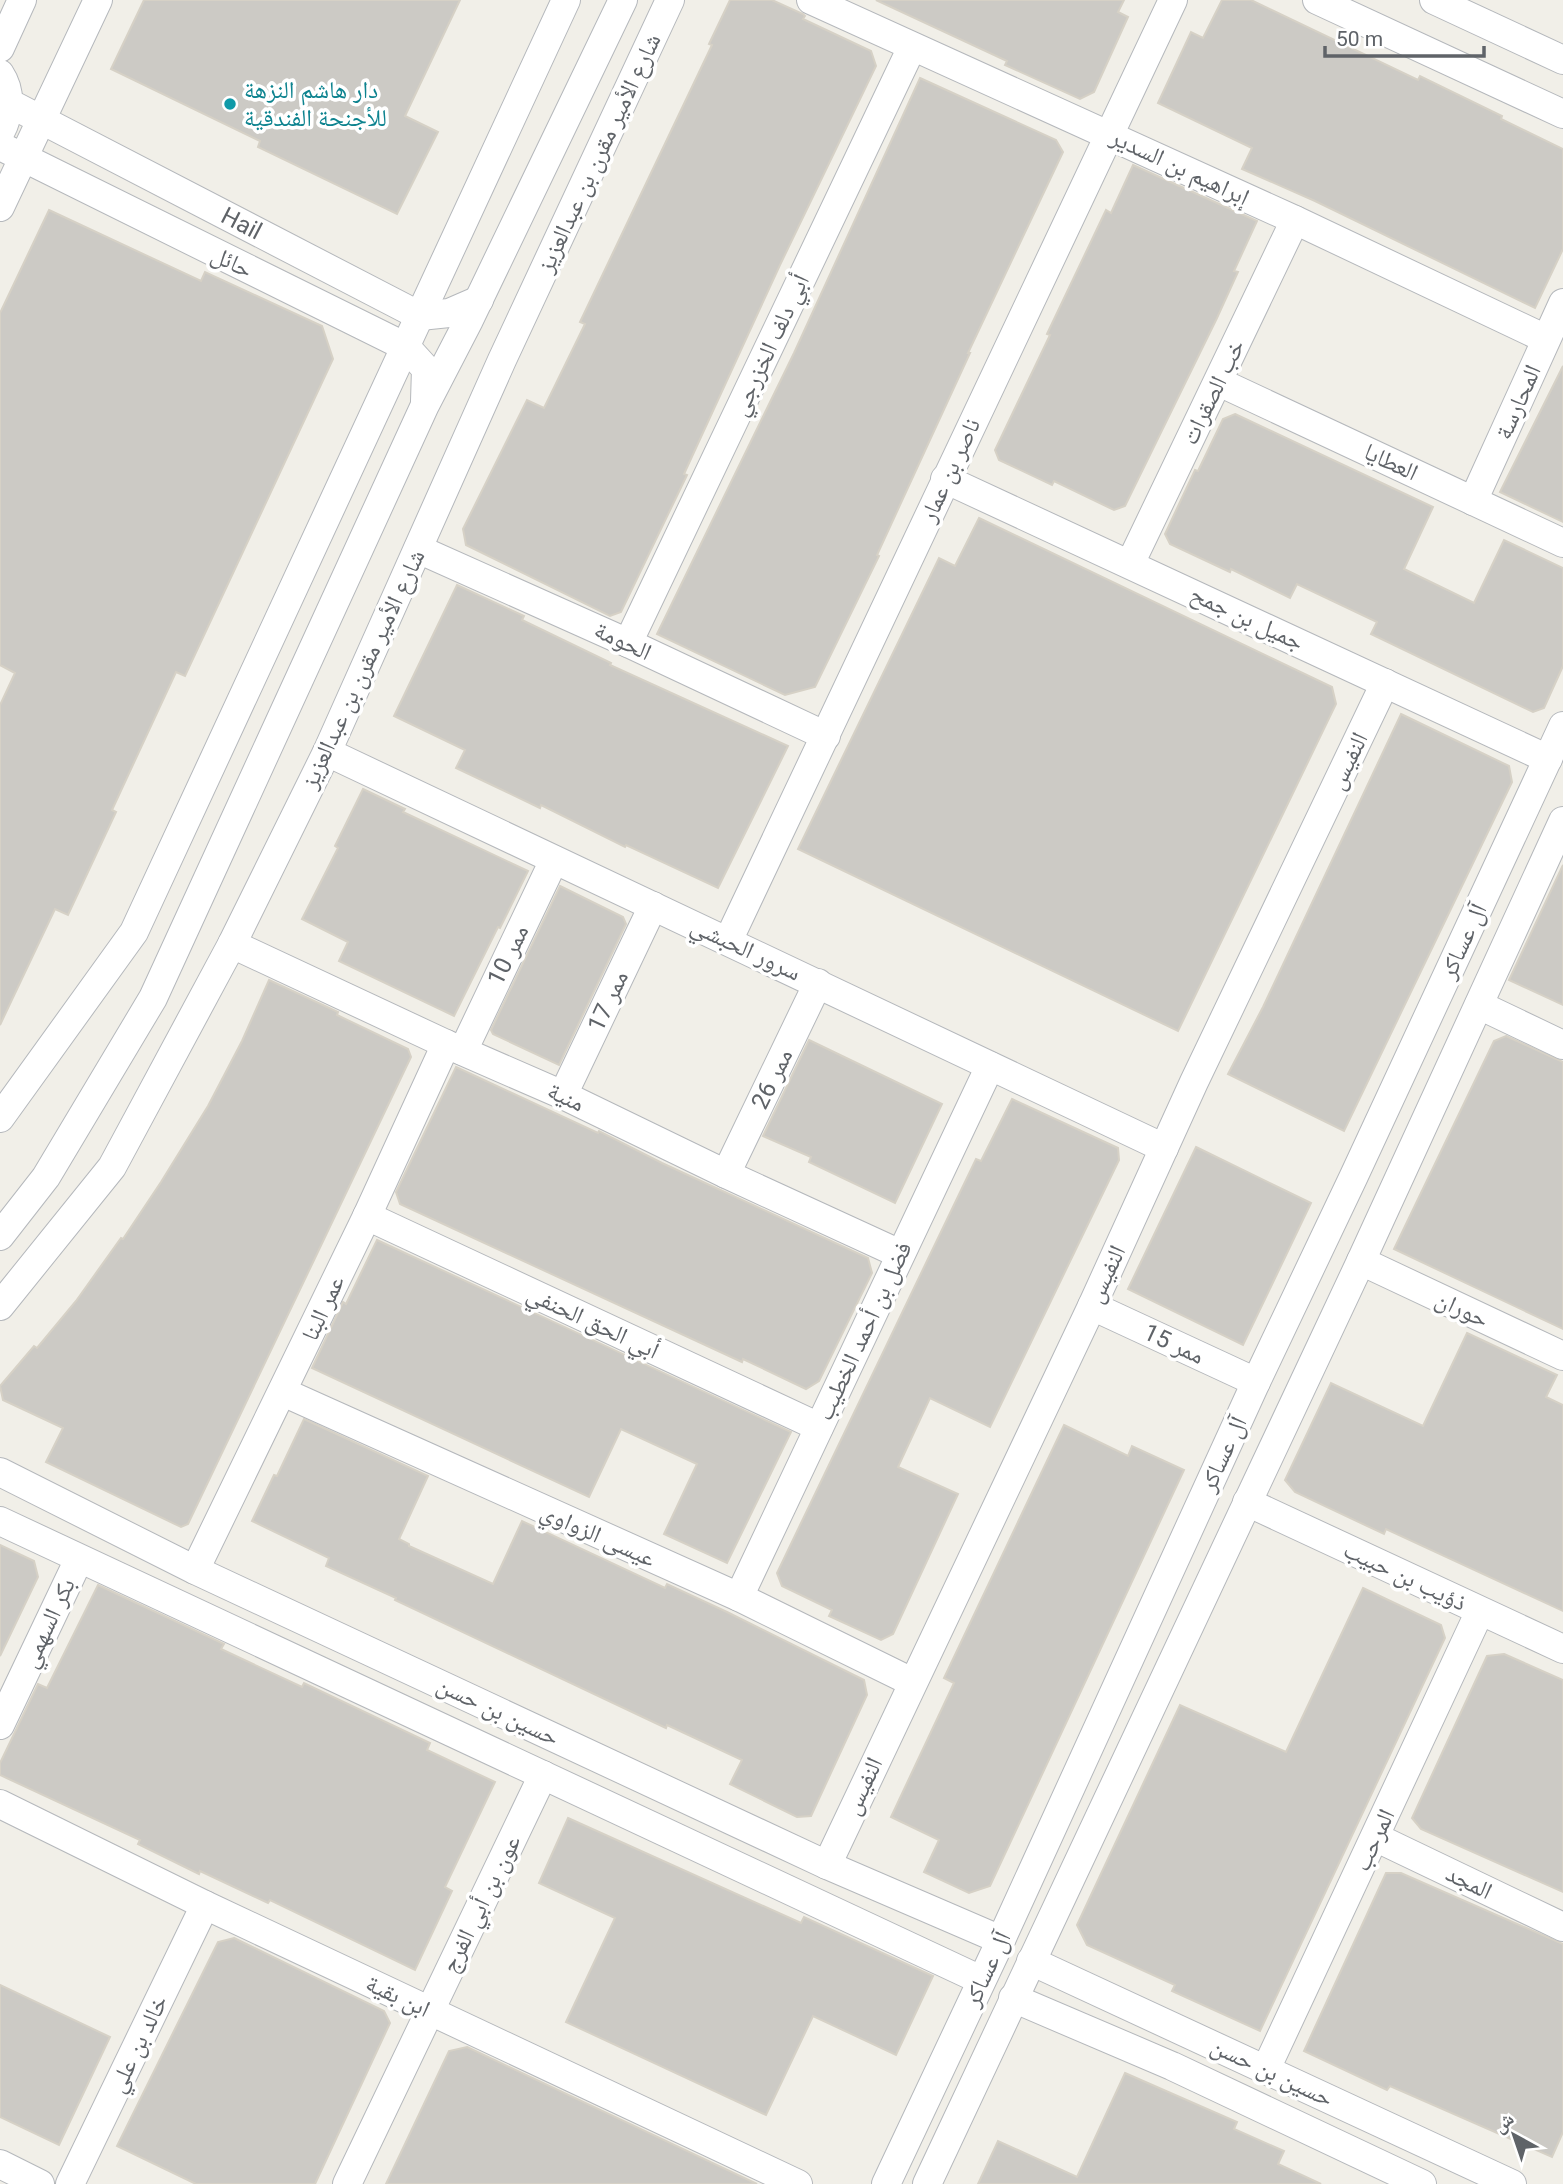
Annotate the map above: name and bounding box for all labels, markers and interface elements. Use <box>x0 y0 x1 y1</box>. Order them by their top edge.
scale bar <box>1325 14 1484 58</box>
text: 50 m <box>1336 27 1383 51</box>
street label: شارع الأمير مقرن بن عبدالعزيز <box>531 29 668 278</box>
place label: دار هاشم النزهة للأجنحة الفندقية <box>244 76 387 132</box>
marker: دار هاشم النزهة للأجنحة الفندقية <box>222 96 238 112</box>
street label: إبراهيم بن السدير <box>1104 122 1254 213</box>
street label: Hail <box>217 201 267 246</box>
street label: حائل <box>207 240 257 284</box>
street label: أبي دلف الخزرجي <box>725 270 820 422</box>
street label: خب الصقرات <box>1176 335 1250 449</box>
street label: المحارسة <box>1489 360 1547 444</box>
street label: ناصر بن عمار <box>913 414 986 527</box>
street label: العطايا <box>1360 437 1422 487</box>
street label: شارع الأمير مقرن بن عبدالعزيز <box>295 545 432 794</box>
street label: جميل بن جمح <box>1186 580 1308 657</box>
street label: الحومة <box>590 616 656 666</box>
street label: النفيس <box>1322 728 1374 794</box>
street label: آل عساكر <box>1433 898 1493 984</box>
street label: سرور الحبشي <box>684 911 805 991</box>
street label: ممر 10 <box>481 920 535 990</box>
street label: ممر 17 <box>582 966 634 1036</box>
street label: ممر 26 <box>745 1044 799 1114</box>
street label: منية <box>543 1076 589 1118</box>
street label: فضل بن أحمد الخطيب <box>810 1237 918 1425</box>
street label: النفيس <box>1081 1241 1131 1307</box>
street label: عمر البنا <box>296 1271 350 1345</box>
street label: أبي الحق الحنفي <box>520 1279 663 1369</box>
street label: حوران <box>1431 1285 1493 1333</box>
street label: ممر 15 <box>1139 1318 1209 1370</box>
street label: آل عساكر <box>1193 1411 1253 1497</box>
street label: عيسى الزواوي <box>534 1497 660 1577</box>
street label: ذؤيب بن حبيب <box>1339 1535 1471 1617</box>
street label: بكر السهمي <box>15 1574 85 1674</box>
street label: حسين بن حسن <box>432 1670 564 1752</box>
street label: النفيس <box>838 1753 888 1819</box>
street label: المرحب <box>1348 1805 1400 1875</box>
street label: عون بن أبي الفرج <box>436 1831 531 1980</box>
street label: المجد <box>1441 1859 1497 1905</box>
street label: آل عساكر <box>957 1926 1017 2012</box>
street label: ابن بقية <box>361 1969 435 2023</box>
street label: خالد بن علي <box>102 1991 178 2099</box>
street label: حسين بن حسن <box>1206 2031 1338 2113</box>
north arrow <box>1479 2100 1549 2170</box>
text: ش <box>1488 2107 1519 2138</box>

